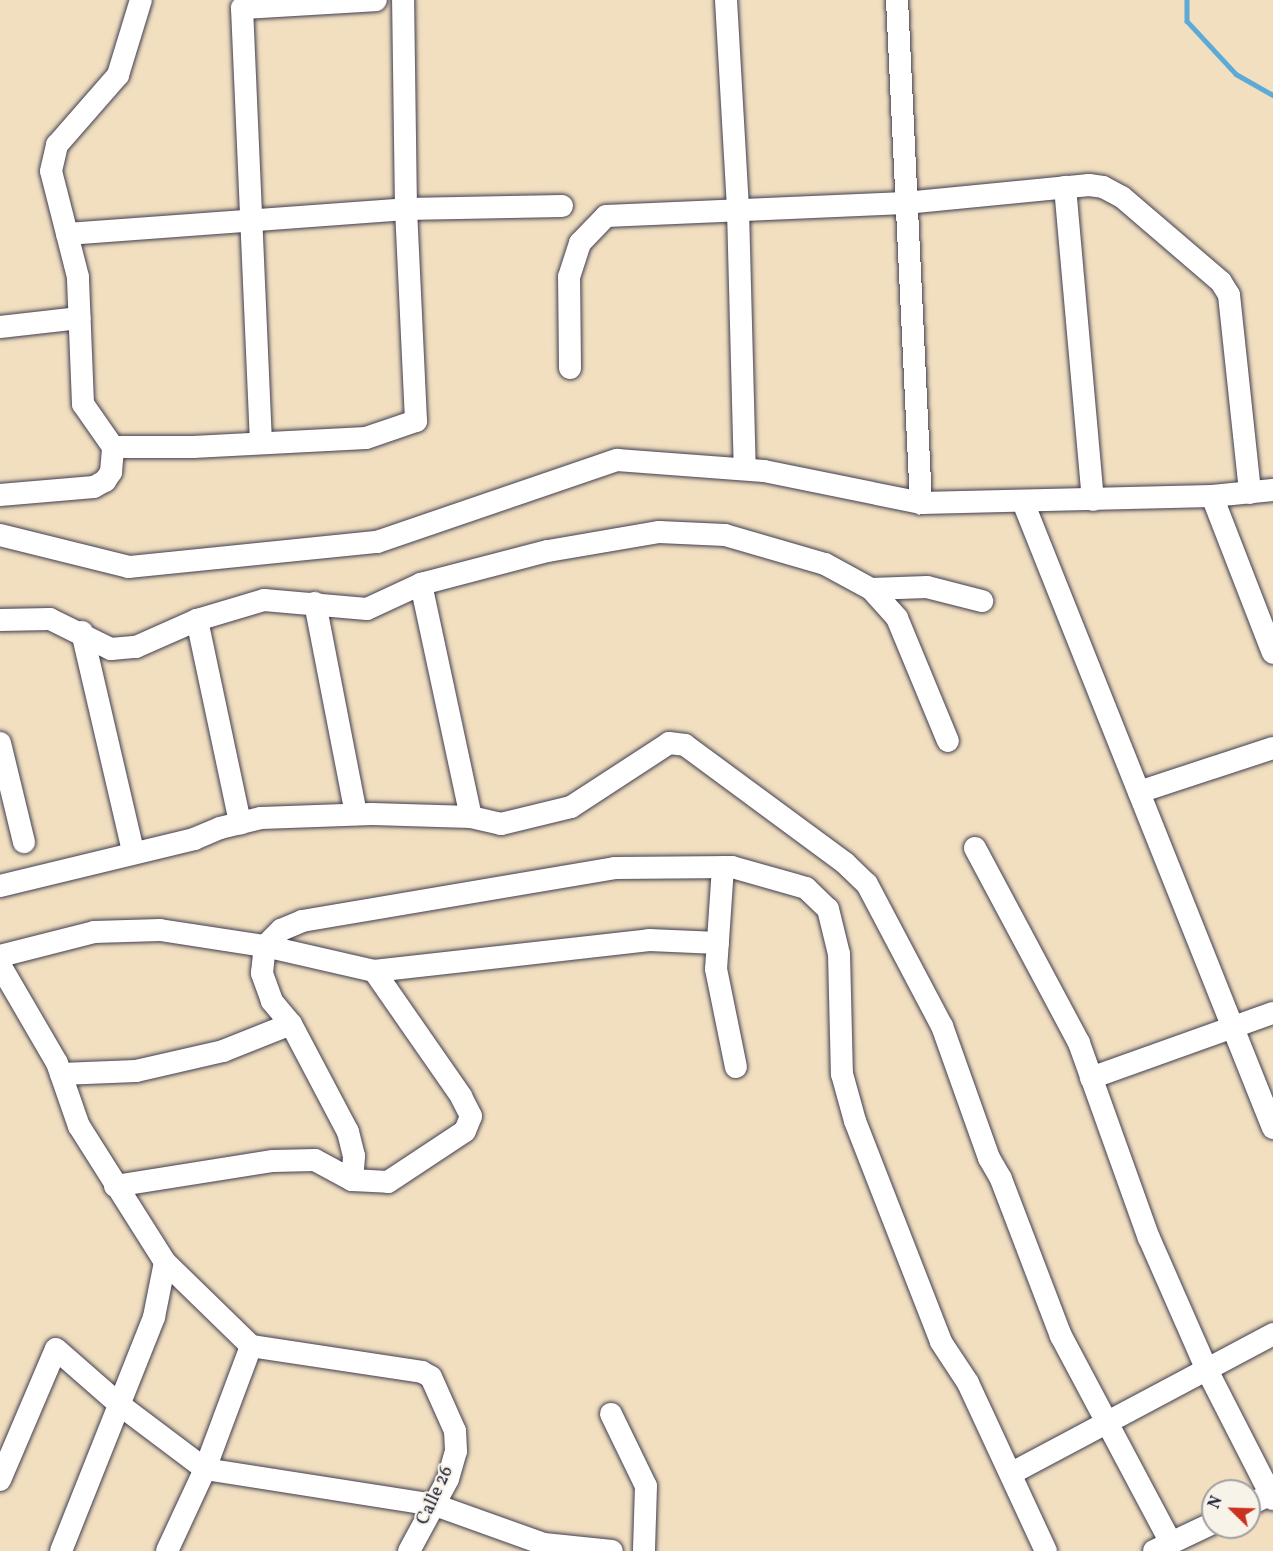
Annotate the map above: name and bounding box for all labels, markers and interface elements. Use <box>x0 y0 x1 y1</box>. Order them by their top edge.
street label: Calle 26 <box>413 1463 459 1529</box>
north arrow <box>1201 1479 1261 1539</box>
text: N <box>1204 1493 1229 1512</box>

